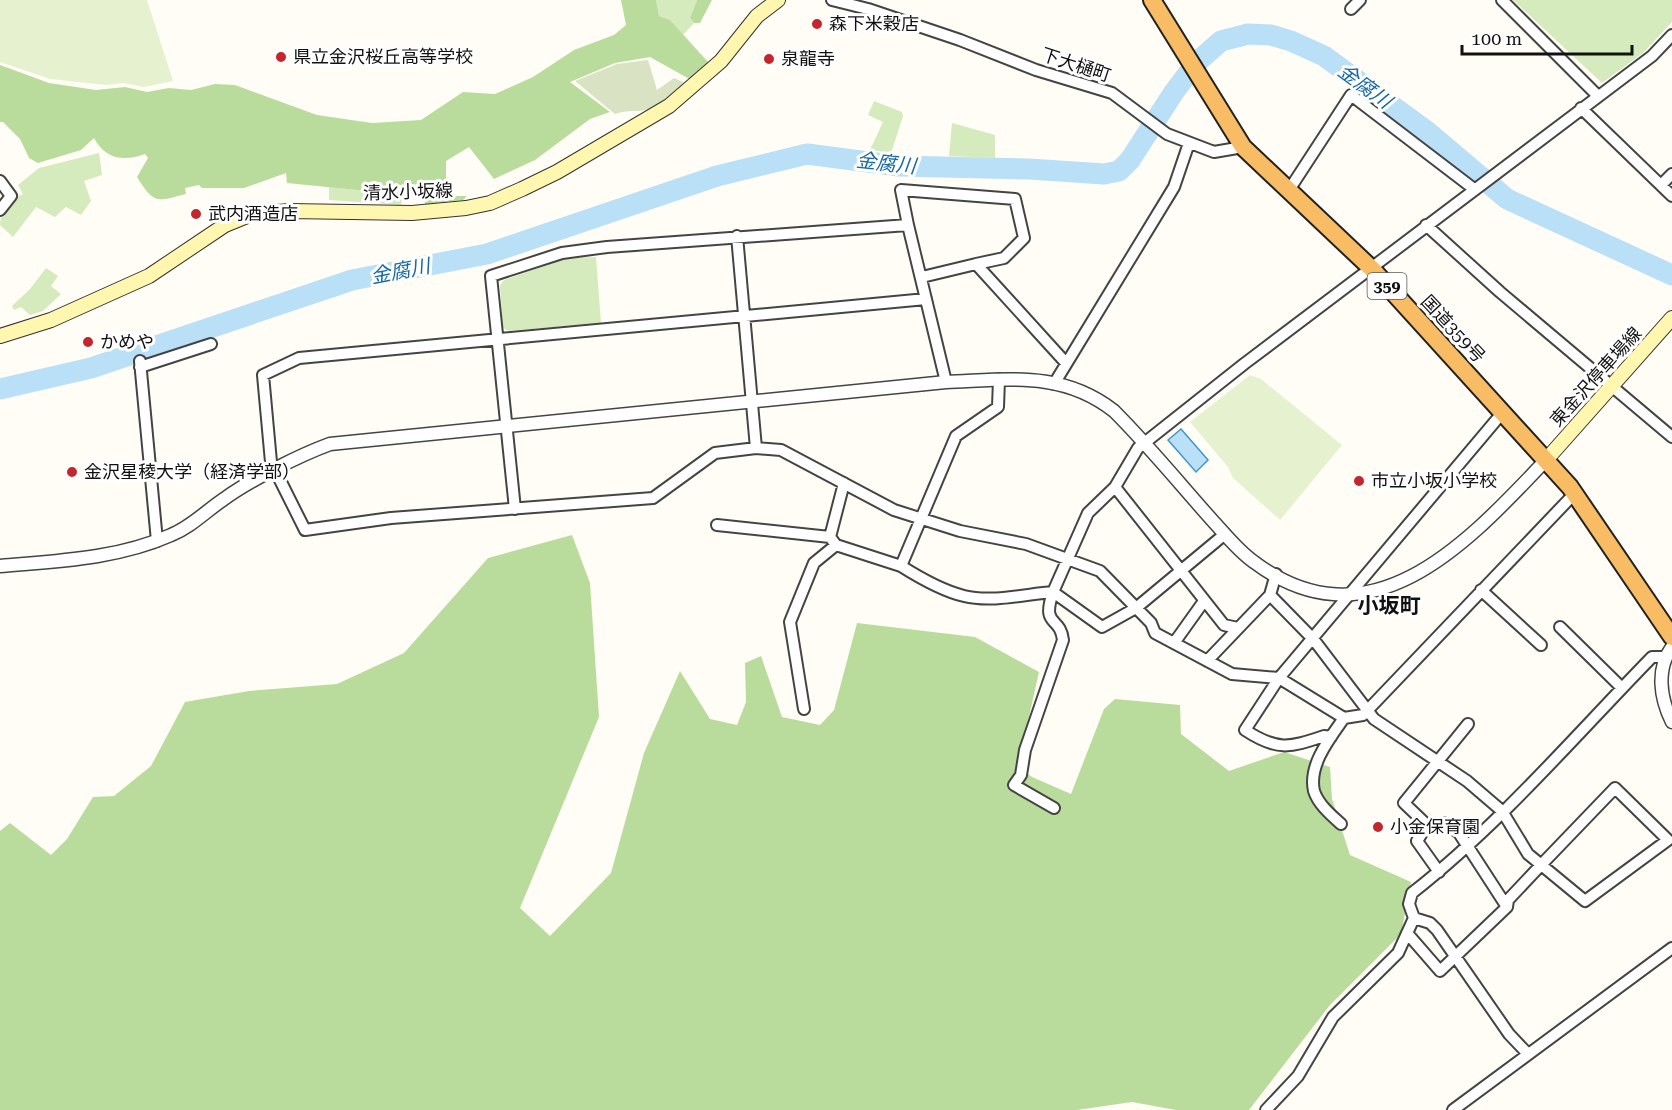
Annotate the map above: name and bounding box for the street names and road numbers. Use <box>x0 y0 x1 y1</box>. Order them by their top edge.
street label: 下大樋町 <box>1039 43 1114 86</box>
street label: 清水小坂線 <box>363 179 453 204</box>
road number: 359 <box>1368 273 1406 299</box>
street label: 国道359号 <box>1417 291 1490 367</box>
street label: 東金沢停車場線 <box>1546 323 1646 431</box>

